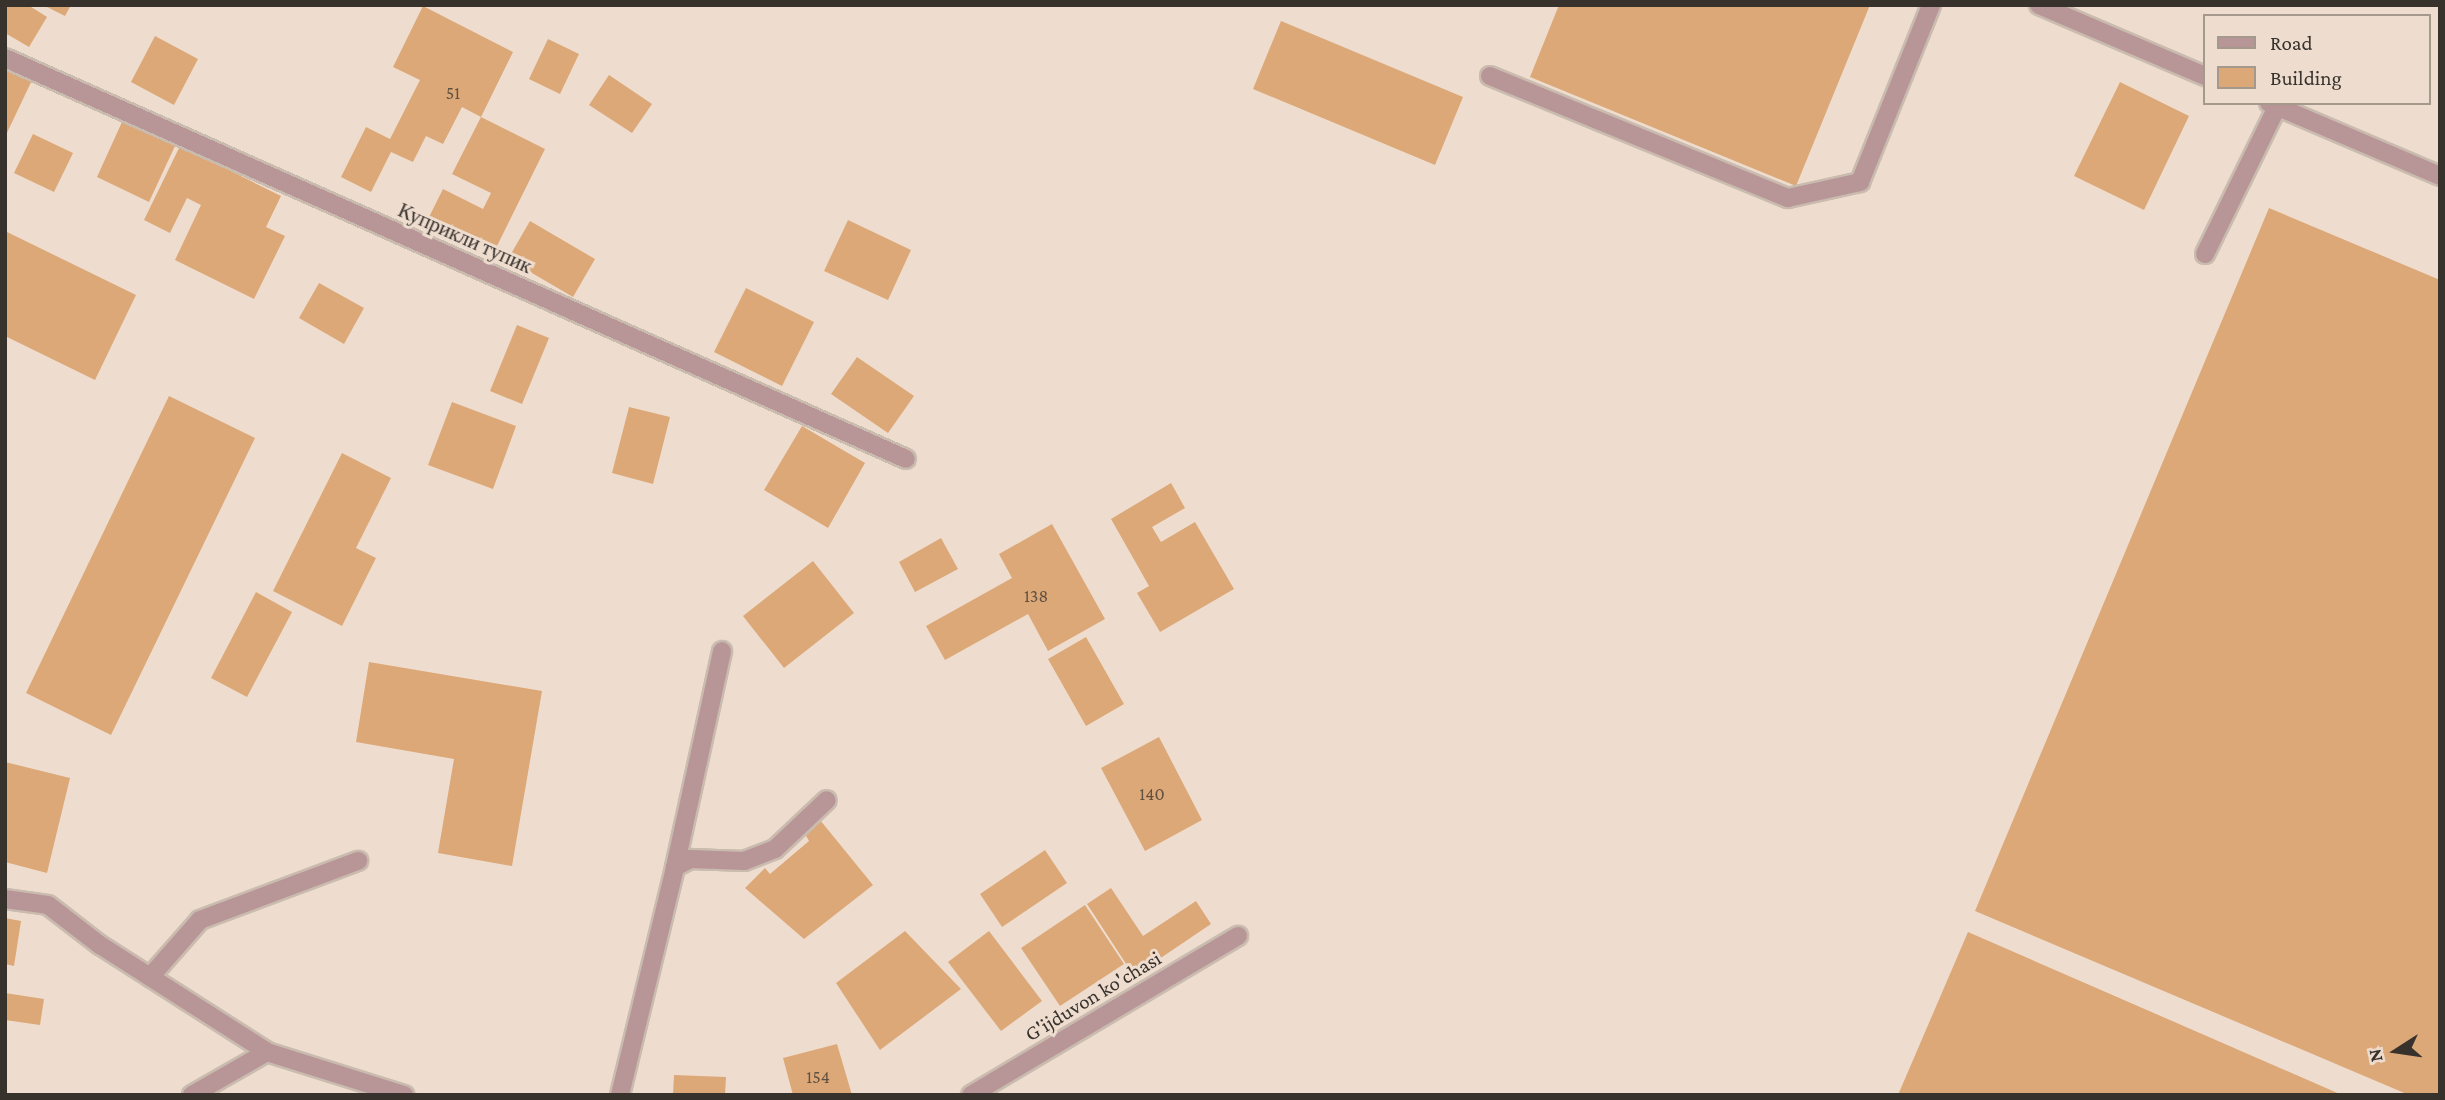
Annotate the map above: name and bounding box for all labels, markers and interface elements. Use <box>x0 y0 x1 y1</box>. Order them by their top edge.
legend <box>2204 14 2431 105</box>
text: Road <box>2270 31 2313 55</box>
text: Building <box>2270 66 2342 90</box>
house number: 51 <box>446 82 460 104</box>
street label: Куприкли тупик <box>394 197 536 279</box>
house number: 138 <box>1024 585 1048 607</box>
house number: 140 <box>1139 783 1165 805</box>
street label: G'ijduvon ko'chasi <box>1020 945 1166 1047</box>
north arrow <box>2361 1016 2431 1086</box>
text: N <box>2363 1047 2387 1064</box>
house number: 154 <box>806 1066 830 1088</box>

